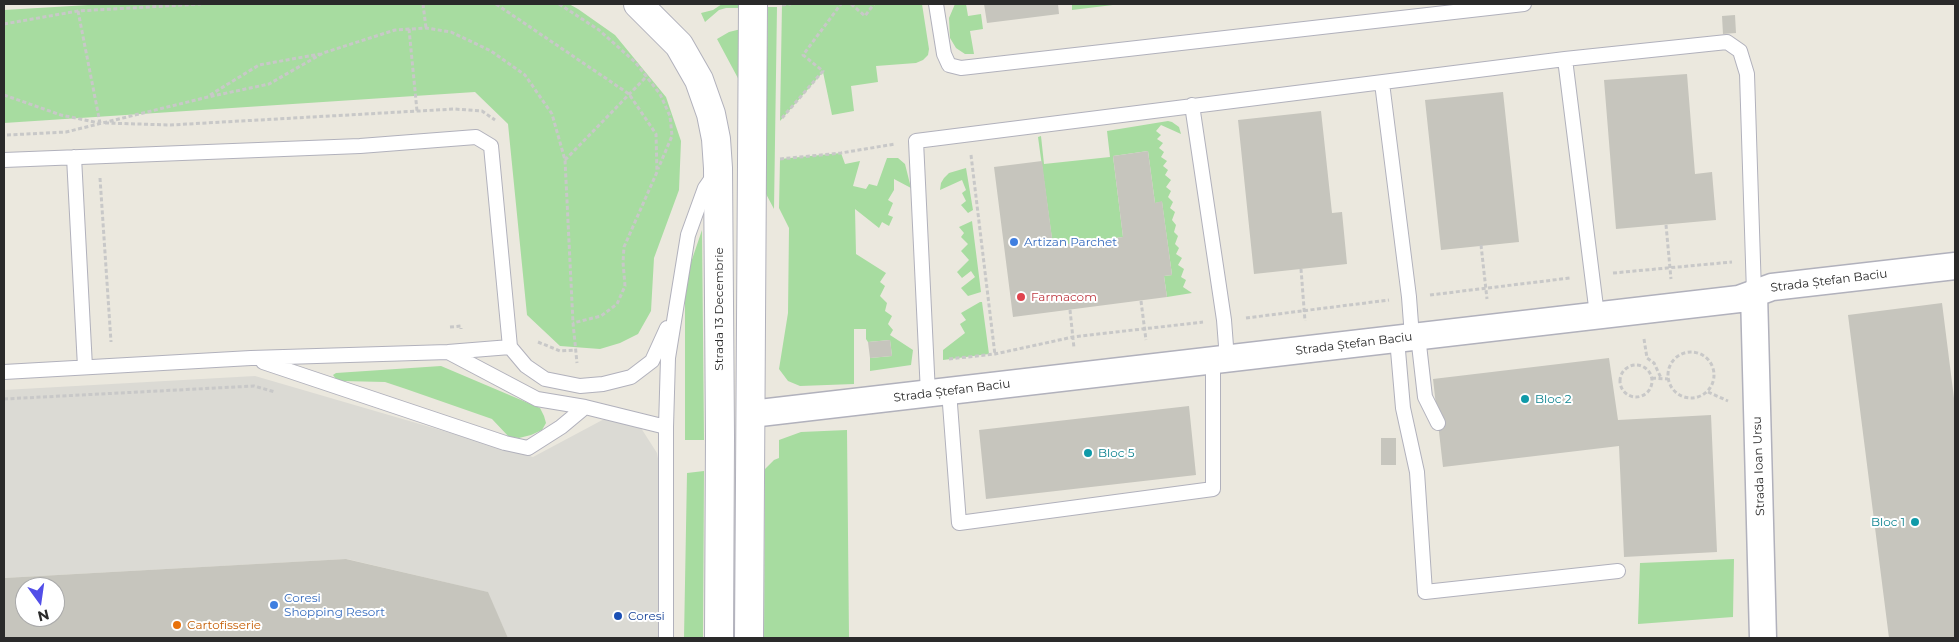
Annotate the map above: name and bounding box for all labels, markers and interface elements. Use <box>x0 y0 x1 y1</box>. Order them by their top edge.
place label: Artizan Parchet <box>1024 235 1117 249</box>
marker: Artizan Parchet <box>1008 236 1020 248</box>
street label: Strada 13 Decembrie <box>712 247 726 371</box>
street label: Strada Ștefan Baciu <box>1770 267 1888 295</box>
place label: Farmacom <box>1031 290 1097 304</box>
marker: Farmacom <box>1015 291 1027 303</box>
street label: Strada Ștefan Baciu <box>1295 330 1413 358</box>
street label: Strada Ștefan Baciu <box>893 377 1011 405</box>
place label: Bloc 2 <box>1535 392 1572 406</box>
marker: Bloc 2 <box>1519 393 1531 405</box>
street label: Strada Ioan Ursu <box>1750 416 1768 516</box>
place label: Bloc 5 <box>1098 446 1134 460</box>
marker: Bloc 5 <box>1082 447 1094 459</box>
place label: Bloc 1 <box>1871 515 1905 529</box>
marker: Bloc 1 <box>1909 516 1921 528</box>
north arrow <box>15 577 65 627</box>
place label: Coresi Shopping Resort <box>284 591 385 619</box>
marker: Coresi Shopping Resort <box>268 599 280 611</box>
text: N <box>36 605 51 626</box>
place label: Coresi <box>628 609 665 623</box>
marker: Coresi <box>612 610 624 622</box>
place label: Cartofisserie <box>187 618 261 632</box>
marker: Cartofisserie <box>171 619 183 631</box>

